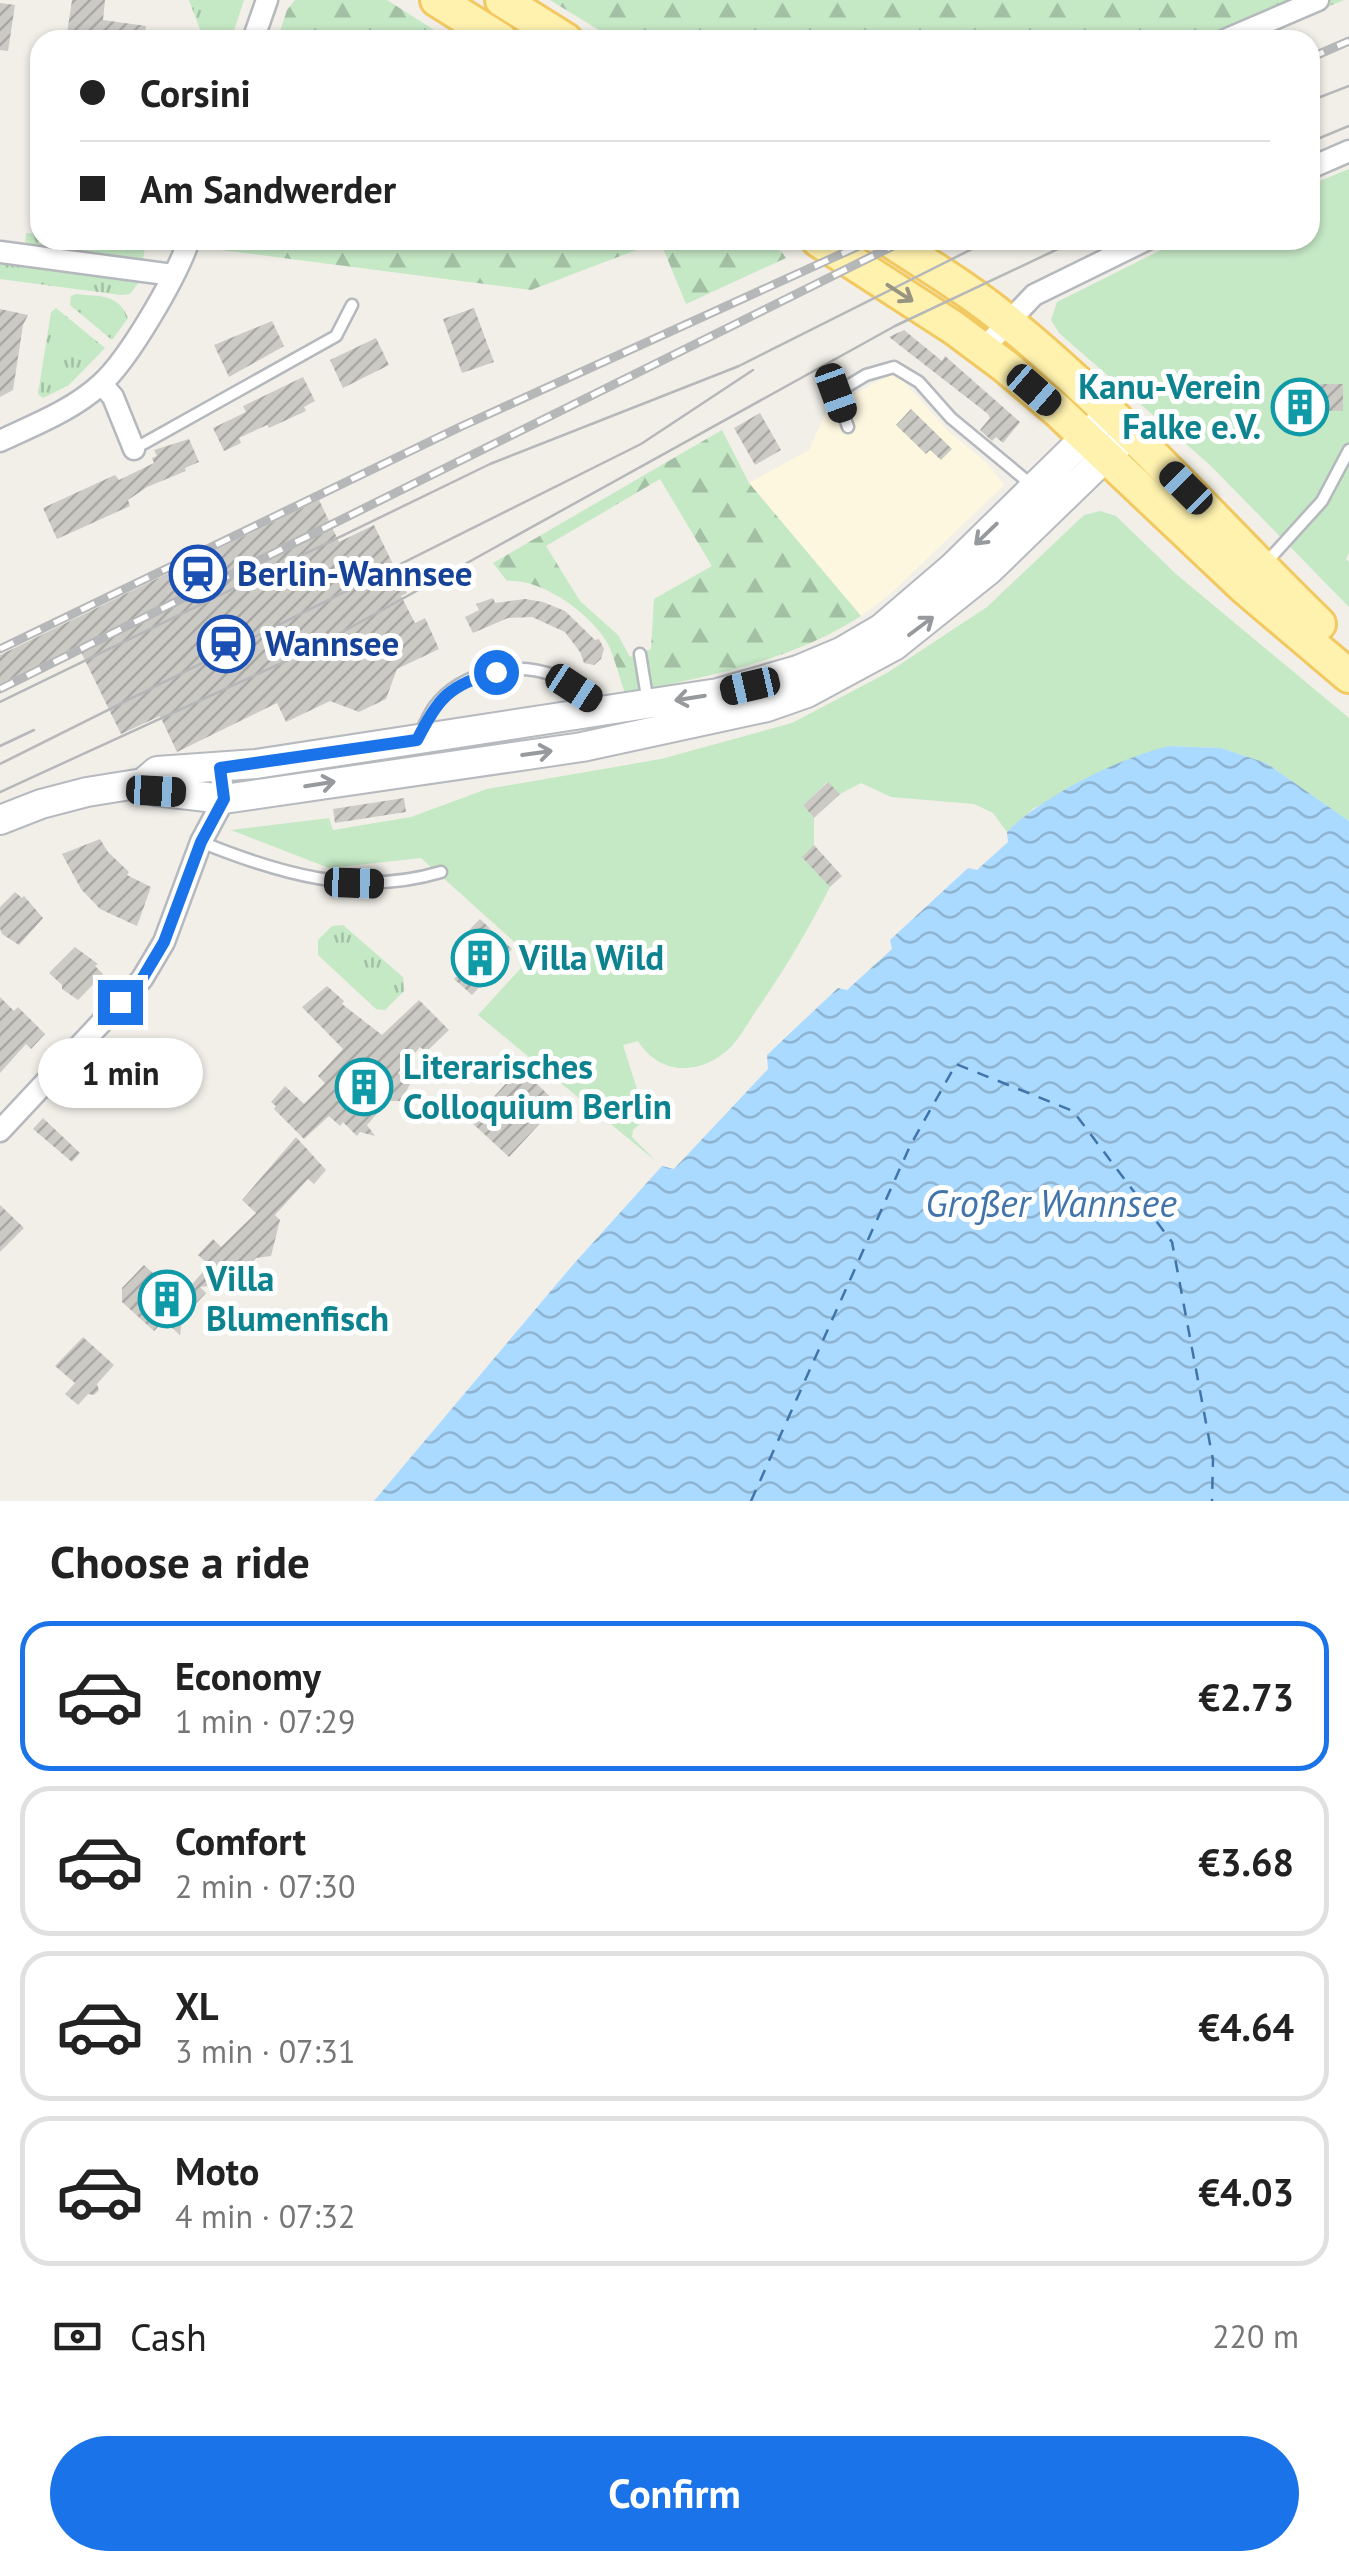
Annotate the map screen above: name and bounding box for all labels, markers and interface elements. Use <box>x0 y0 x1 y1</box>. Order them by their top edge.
text: Corsini <box>140 68 251 117</box>
text: Am Sandwerder <box>140 164 396 213</box>
one-way arrow <box>885 283 914 304</box>
car <box>1002 359 1066 421</box>
car <box>812 360 860 426</box>
place label: Kanu-Verein Falke e.V. <box>1078 363 1261 449</box>
building icon: Kanu-Verein Falke e.V. <box>1270 377 1330 437</box>
car <box>1154 456 1218 520</box>
one-way arrow <box>974 521 999 546</box>
station icon: Berlin-Wannsee <box>168 544 228 604</box>
place label: Berlin-Wannsee <box>237 550 473 596</box>
station icon: Wannsee <box>196 614 256 674</box>
one-way arrow <box>907 615 934 636</box>
place label: Wannsee <box>265 620 399 666</box>
route start <box>474 650 519 695</box>
car <box>541 659 607 717</box>
car <box>717 665 783 707</box>
one-way arrow <box>674 689 706 708</box>
one-way arrow <box>521 744 553 762</box>
car <box>125 774 187 808</box>
one-way arrow <box>303 775 336 793</box>
car <box>323 867 385 899</box>
building icon: Villa Wild <box>450 928 510 988</box>
place label: Villa Wild <box>518 934 664 980</box>
route end <box>98 980 143 1025</box>
callout: 1 min <box>38 1037 202 1107</box>
place label: Literarisches Colloquium Berlin <box>403 1043 672 1129</box>
text: 1 min <box>81 1052 160 1094</box>
building icon: Literarisches Colloquium Berlin <box>334 1057 394 1117</box>
water label: Großer Wannsee <box>925 1178 1177 1227</box>
place label: Villa Blumenfisch <box>205 1255 389 1341</box>
building icon: Villa Blumenfisch <box>137 1269 197 1329</box>
text: Choose a ride <box>50 1532 310 1590</box>
icon: car <box>55 1651 145 1741</box>
text: Economy <box>175 1651 321 1700</box>
text: €2.73 <box>1198 1672 1294 1721</box>
text: 1 min · 07:29 <box>175 1700 355 1742</box>
icon: car <box>55 1816 145 1906</box>
text: Comfort <box>175 1816 306 1865</box>
text: €3.68 <box>1198 1837 1294 1886</box>
text: 2 min · 07:30 <box>175 1865 355 1907</box>
icon: car <box>55 1981 145 2071</box>
text: XL <box>175 1981 219 2030</box>
text: €4.64 <box>1198 2002 1294 2051</box>
text: 3 min · 07:31 <box>175 2030 355 2072</box>
icon: car <box>55 2146 145 2236</box>
text: Moto <box>175 2146 259 2195</box>
text: €4.03 <box>1198 2167 1294 2216</box>
text: 4 min · 07:32 <box>175 2195 355 2237</box>
icon: cash <box>50 2309 105 2364</box>
text: Cash <box>130 2312 207 2361</box>
text: 220 m <box>1212 2315 1299 2357</box>
button: Confirm <box>50 2436 1299 2551</box>

